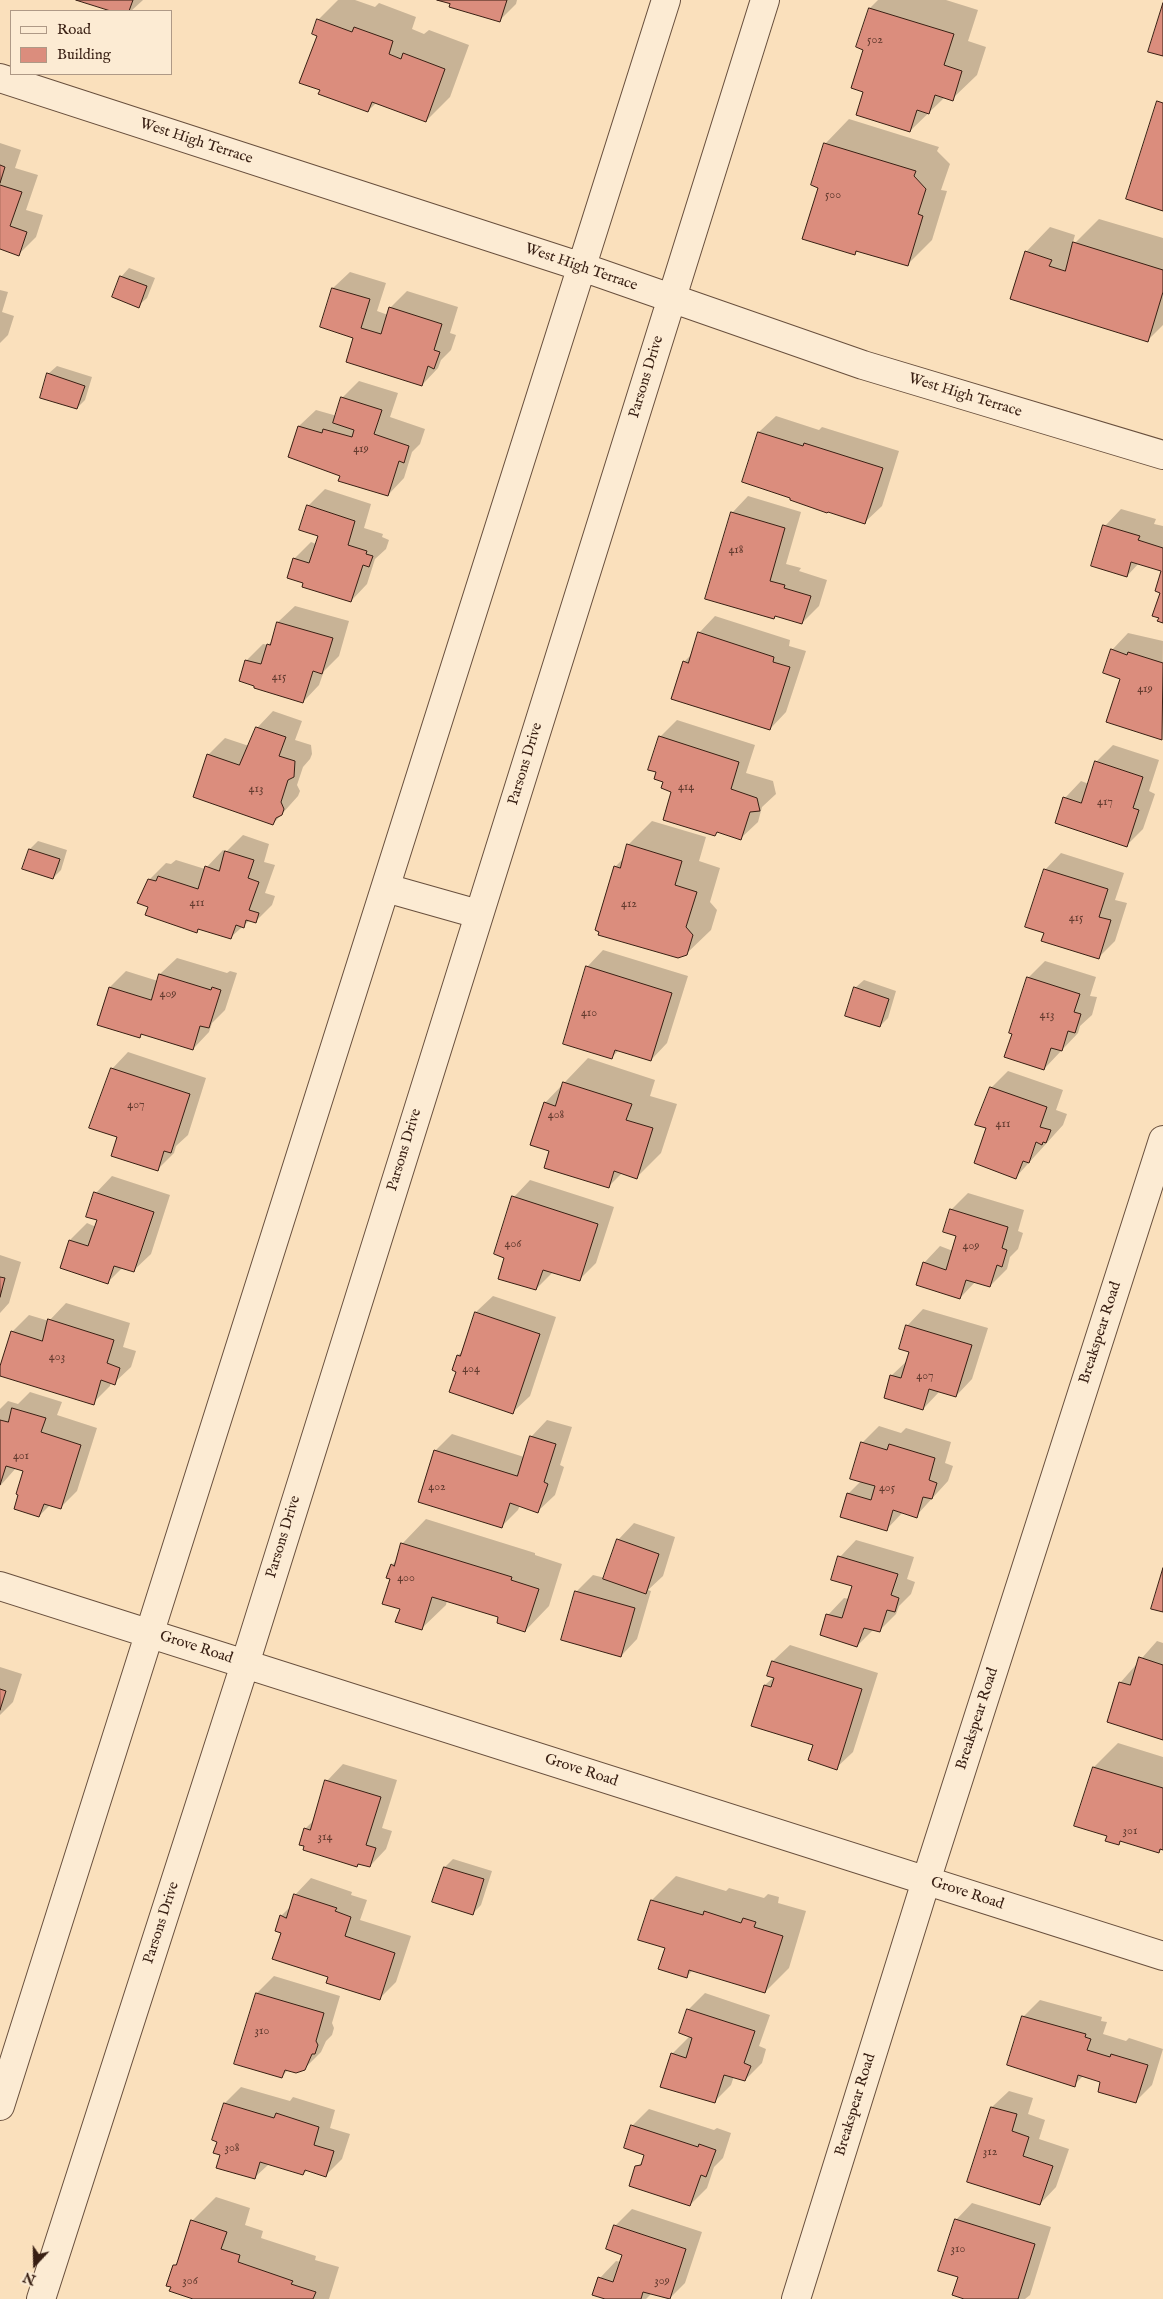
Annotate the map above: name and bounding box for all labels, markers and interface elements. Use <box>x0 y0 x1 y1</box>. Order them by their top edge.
legend <box>10 10 172 75</box>
text: Road <box>57 20 91 39</box>
house number: 502 <box>867 34 883 48</box>
text: Building <box>57 45 111 64</box>
street label: West High Terrace <box>137 115 255 169</box>
house number: 500 <box>825 189 841 203</box>
street label: West High Terrace <box>522 240 640 296</box>
street label: Parsons Drive <box>626 334 668 420</box>
street label: West High Terrace <box>906 370 1024 422</box>
house number: 419 <box>353 443 369 457</box>
house number: 418 <box>728 544 744 558</box>
house number: 415 <box>272 671 286 685</box>
house number: 419 <box>1137 683 1153 697</box>
street label: Parsons Drive <box>505 721 547 807</box>
house number: 414 <box>678 781 694 795</box>
house number: 413 <box>249 783 263 797</box>
house number: 417 <box>1097 796 1113 810</box>
house number: 411 <box>190 897 204 911</box>
house number: 412 <box>621 898 637 912</box>
house number: 415 <box>1069 912 1083 926</box>
house number: 409 <box>159 988 177 1002</box>
house number: 410 <box>581 1007 597 1021</box>
house number: 413 <box>1040 1009 1054 1023</box>
house number: 407 <box>127 1099 145 1113</box>
street label: Parsons Drive <box>384 1107 426 1193</box>
house number: 408 <box>548 1109 564 1123</box>
house number: 411 <box>996 1118 1010 1132</box>
house number: 406 <box>505 1238 521 1252</box>
house number: 409 <box>962 1240 980 1254</box>
street label: Breakspear Road <box>1076 1280 1126 1386</box>
house number: 403 <box>49 1351 65 1365</box>
house number: 404 <box>462 1363 480 1377</box>
house number: 407 <box>916 1370 934 1384</box>
house number: 401 <box>13 1450 29 1464</box>
house number: 402 <box>428 1481 446 1495</box>
house number: 405 <box>879 1482 895 1496</box>
street label: Parsons Drive <box>263 1494 305 1580</box>
house number: 400 <box>397 1572 415 1586</box>
street label: Grove Road <box>157 1628 235 1668</box>
street label: Breakspear Road <box>953 1666 1003 1772</box>
street label: Grove Road <box>542 1751 620 1791</box>
house number: 301 <box>1123 1825 1137 1839</box>
house number: 314 <box>318 1831 332 1845</box>
street label: Grove Road <box>928 1874 1006 1914</box>
street label: Parsons Drive <box>140 1880 184 1966</box>
house number: 310 <box>255 2025 269 2039</box>
street label: Breakspear Road <box>832 2052 880 2158</box>
house number: 308 <box>224 2142 240 2156</box>
house number: 312 <box>983 2146 997 2160</box>
north arrow <box>10 2239 60 2289</box>
house number: 310 <box>951 2243 965 2257</box>
text: N <box>21 2267 39 2289</box>
house number: 306 <box>182 2275 198 2289</box>
house number: 309 <box>654 2275 670 2289</box>

